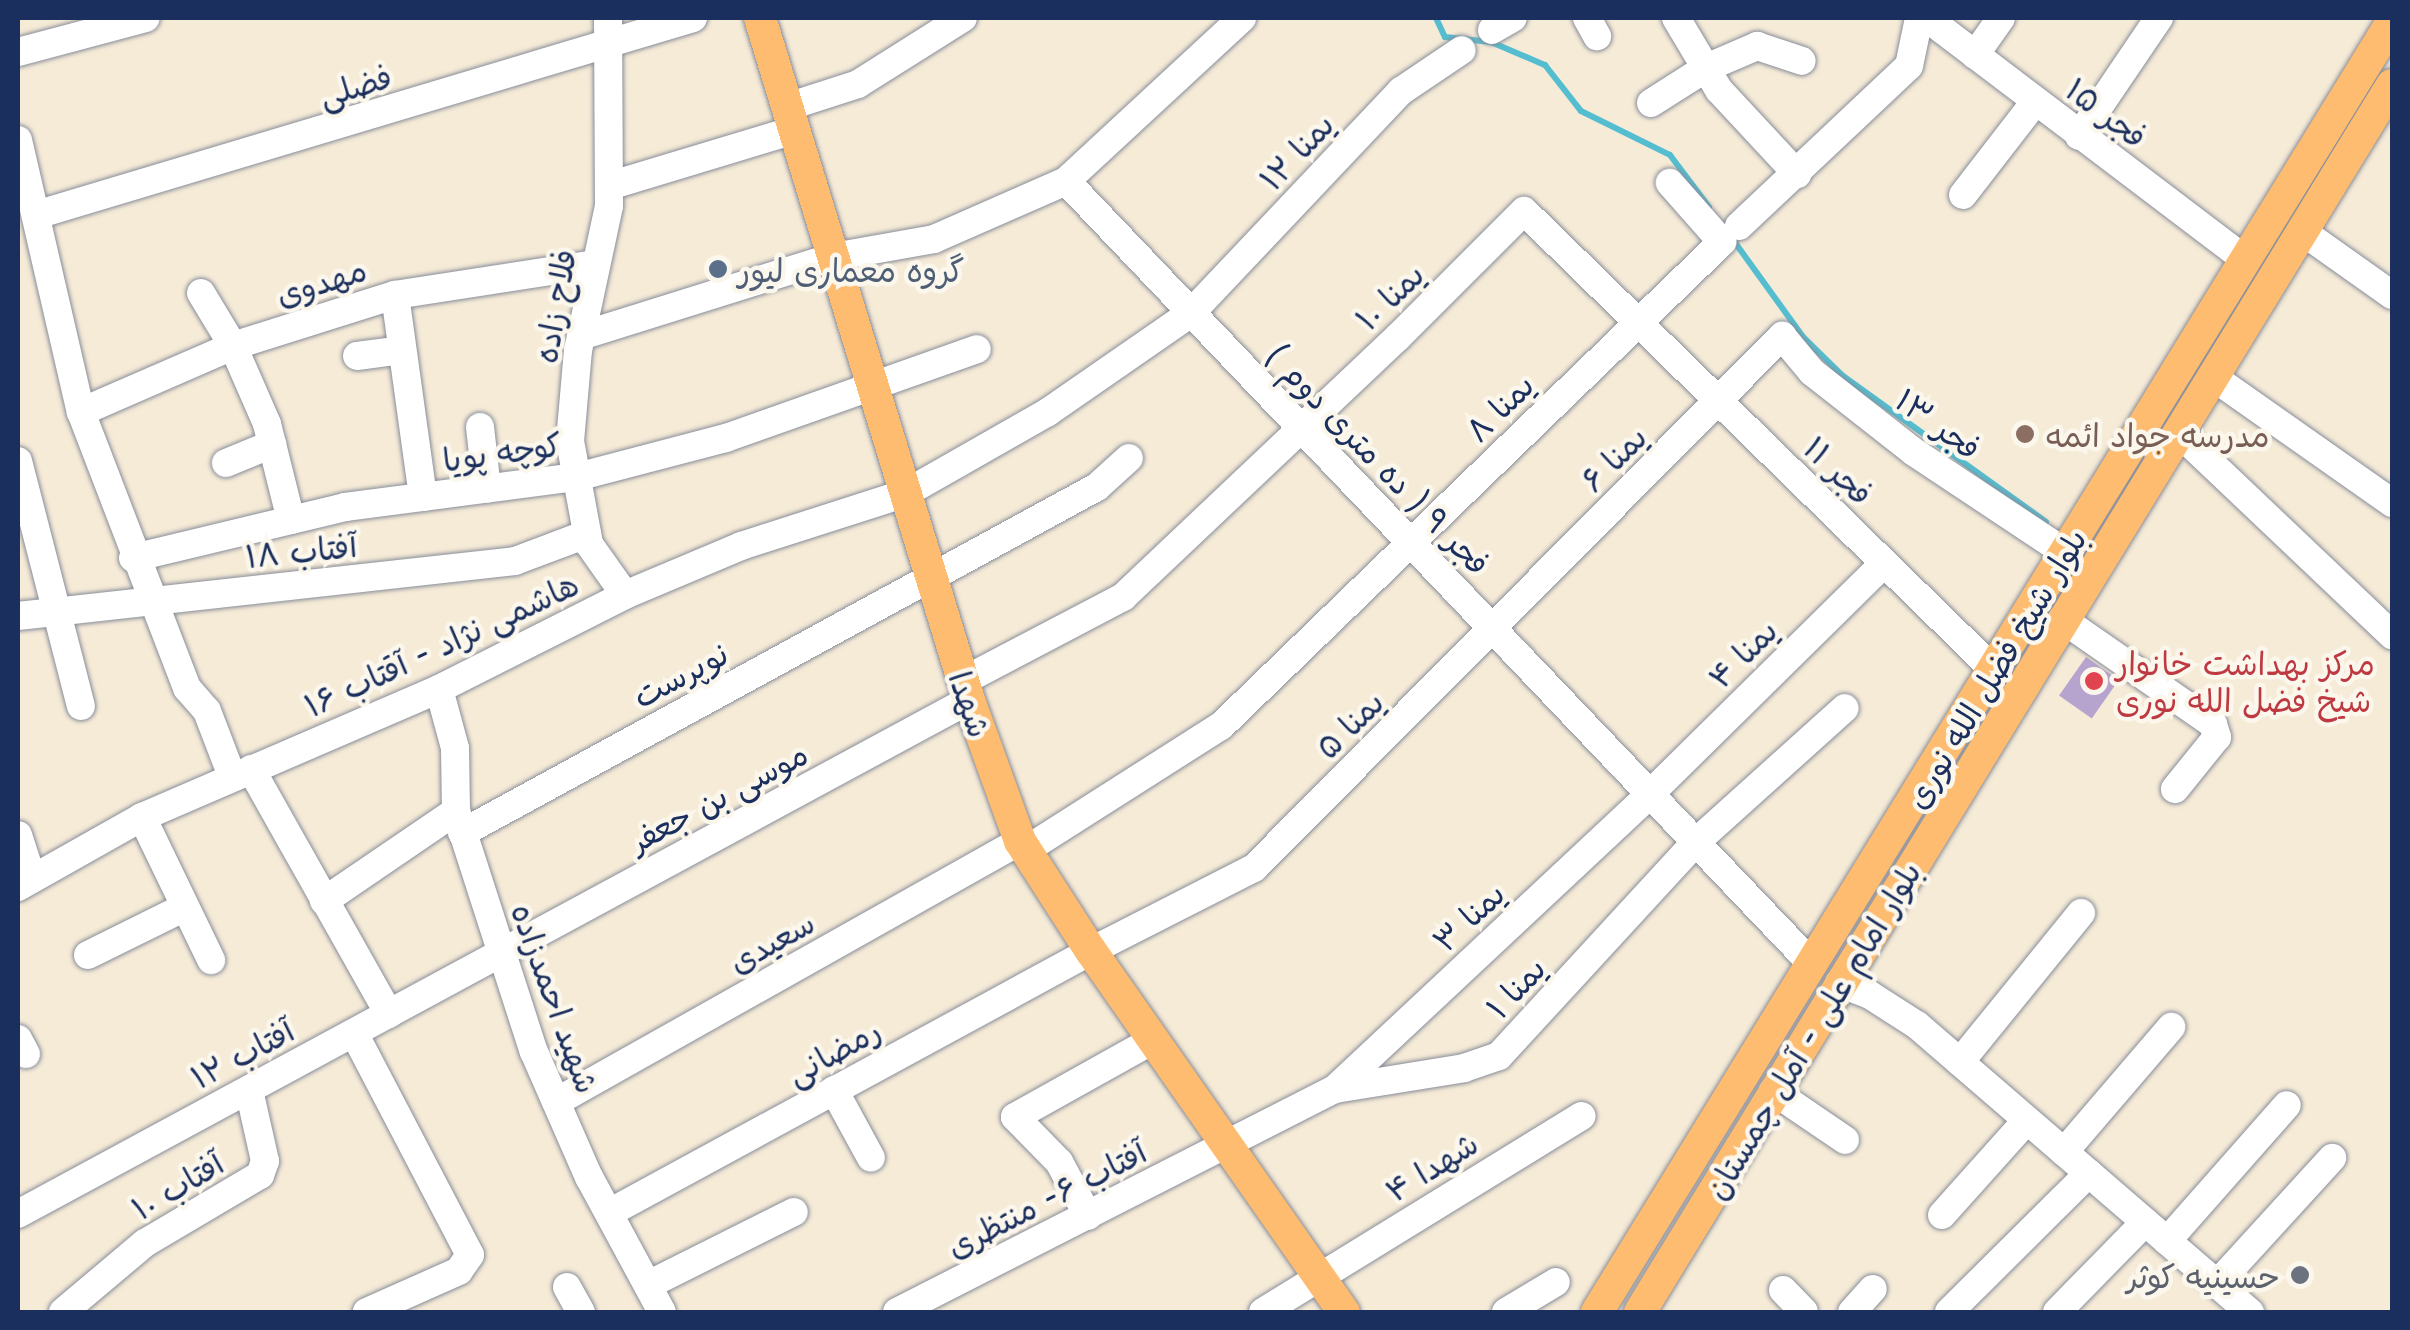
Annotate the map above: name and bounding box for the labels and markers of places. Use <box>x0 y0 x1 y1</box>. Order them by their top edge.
place label: گروه معماری لیور <box>738 250 964 288</box>
marker: گروه معماری لیور <box>707 258 729 280</box>
place label: مدرسه جواد ائمه <box>2045 415 2270 453</box>
marker: مدرسه جواد ائمه <box>2014 423 2036 445</box>
place label: مرکز بهداشت خانوار شیخ فضل الله نوری <box>2116 644 2375 719</box>
marker: مرکز بهداشت خانوار شیخ فضل الله نوری <box>2081 668 2107 694</box>
place label: حسینیه کوثر <box>2127 1256 2280 1294</box>
marker: حسینیه کوثر <box>2289 1264 2311 1286</box>

